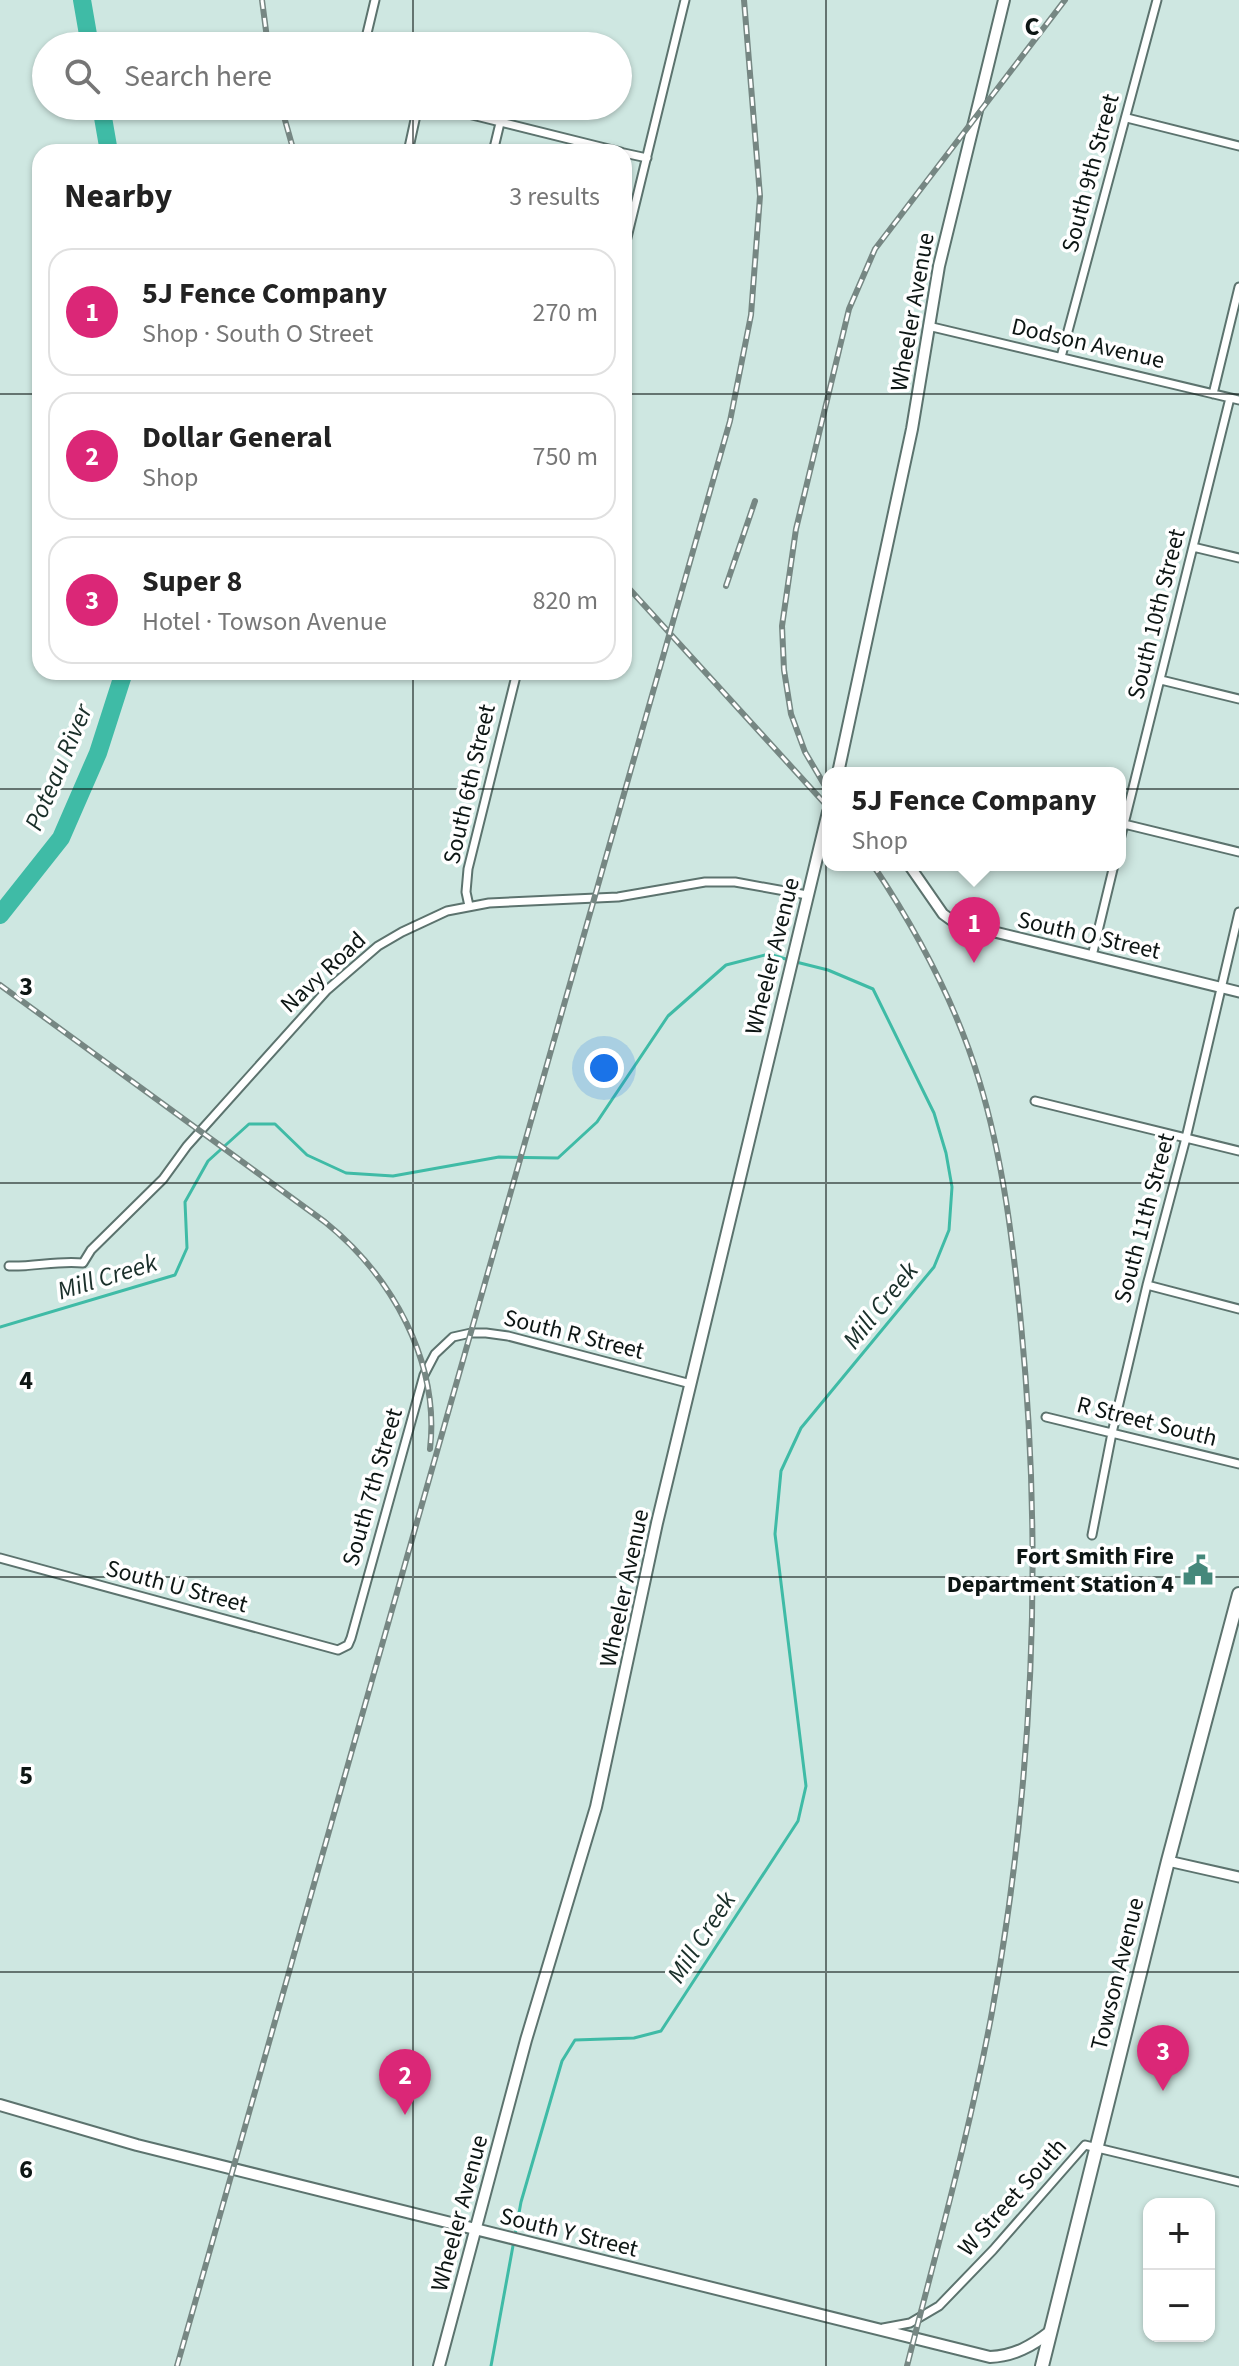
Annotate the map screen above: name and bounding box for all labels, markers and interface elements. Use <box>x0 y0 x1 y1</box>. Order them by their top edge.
text: C <box>1024 8 1040 45</box>
search box <box>32 32 632 120</box>
icon: search <box>60 54 104 98</box>
text: Search here <box>124 55 272 98</box>
street label: South 9th Street <box>1053 90 1128 256</box>
text: Nearby <box>64 172 172 221</box>
text: 3 results <box>509 178 600 215</box>
street label: Wheeler Avenue <box>881 230 944 394</box>
text: 5J Fence Company <box>142 272 387 315</box>
text: 1 <box>85 294 99 331</box>
text: 270 m <box>532 294 598 331</box>
street label: Dodson Avenue <box>1008 309 1168 378</box>
text: Shop · South O Street <box>142 315 373 352</box>
text: Dollar General <box>142 416 331 459</box>
text: 2 <box>85 438 99 475</box>
text: 750 m <box>532 438 598 475</box>
text: Shop <box>142 459 199 496</box>
street label: South 10th Street <box>1118 525 1195 703</box>
text: Super 8 <box>142 560 242 603</box>
text: 3 <box>85 582 99 619</box>
text: 820 m <box>532 582 598 619</box>
text: Hotel · Towson Avenue <box>142 603 387 640</box>
water label: Poteau River <box>15 697 102 836</box>
street label: South 6th Street <box>434 701 505 867</box>
popup <box>822 767 1126 871</box>
text: 5J Fence Company <box>851 779 1097 822</box>
text: Shop <box>851 822 908 859</box>
street label: Wheeler Avenue <box>736 874 809 1038</box>
pin: 1 <box>948 897 1000 963</box>
street label: South O Street <box>1014 902 1164 969</box>
street label: Navy Road <box>273 923 374 1021</box>
text: 3 <box>19 968 33 1005</box>
your location <box>584 1048 624 1088</box>
street label: South 11th Street <box>1105 1129 1184 1307</box>
water label: Mill Creek <box>53 1244 162 1309</box>
water label: Mill Creek <box>834 1253 928 1357</box>
street label: South R Street <box>500 1300 648 1369</box>
text: 4 <box>19 1362 33 1399</box>
street label: R Street South <box>1073 1387 1221 1456</box>
street label: South 7th Street <box>333 1404 412 1570</box>
street label: Wheeler Avenue <box>591 1506 658 1670</box>
place label: Fort Smith Fire Department Station 4 <box>947 1539 1174 1602</box>
street label: South U Street <box>102 1551 252 1622</box>
public building icon: Fort Smith Fire Department Station 4 <box>1181 1553 1215 1587</box>
text: 5 <box>19 1757 33 1794</box>
water label: Mill Creek <box>658 1884 745 1990</box>
street label: Towson Avenue <box>1082 1894 1153 2054</box>
pin: 3 <box>1137 2025 1189 2091</box>
pin: 2 <box>379 2049 431 2115</box>
street label: W Street South <box>950 2130 1075 2264</box>
street label: Wheeler Avenue <box>422 2131 497 2295</box>
text: 6 <box>19 2151 33 2188</box>
street label: South Y Street <box>496 2198 642 2267</box>
map controls <box>1143 2198 1215 2342</box>
button: + <box>1143 2198 1215 2270</box>
button: − <box>1143 2270 1215 2342</box>

